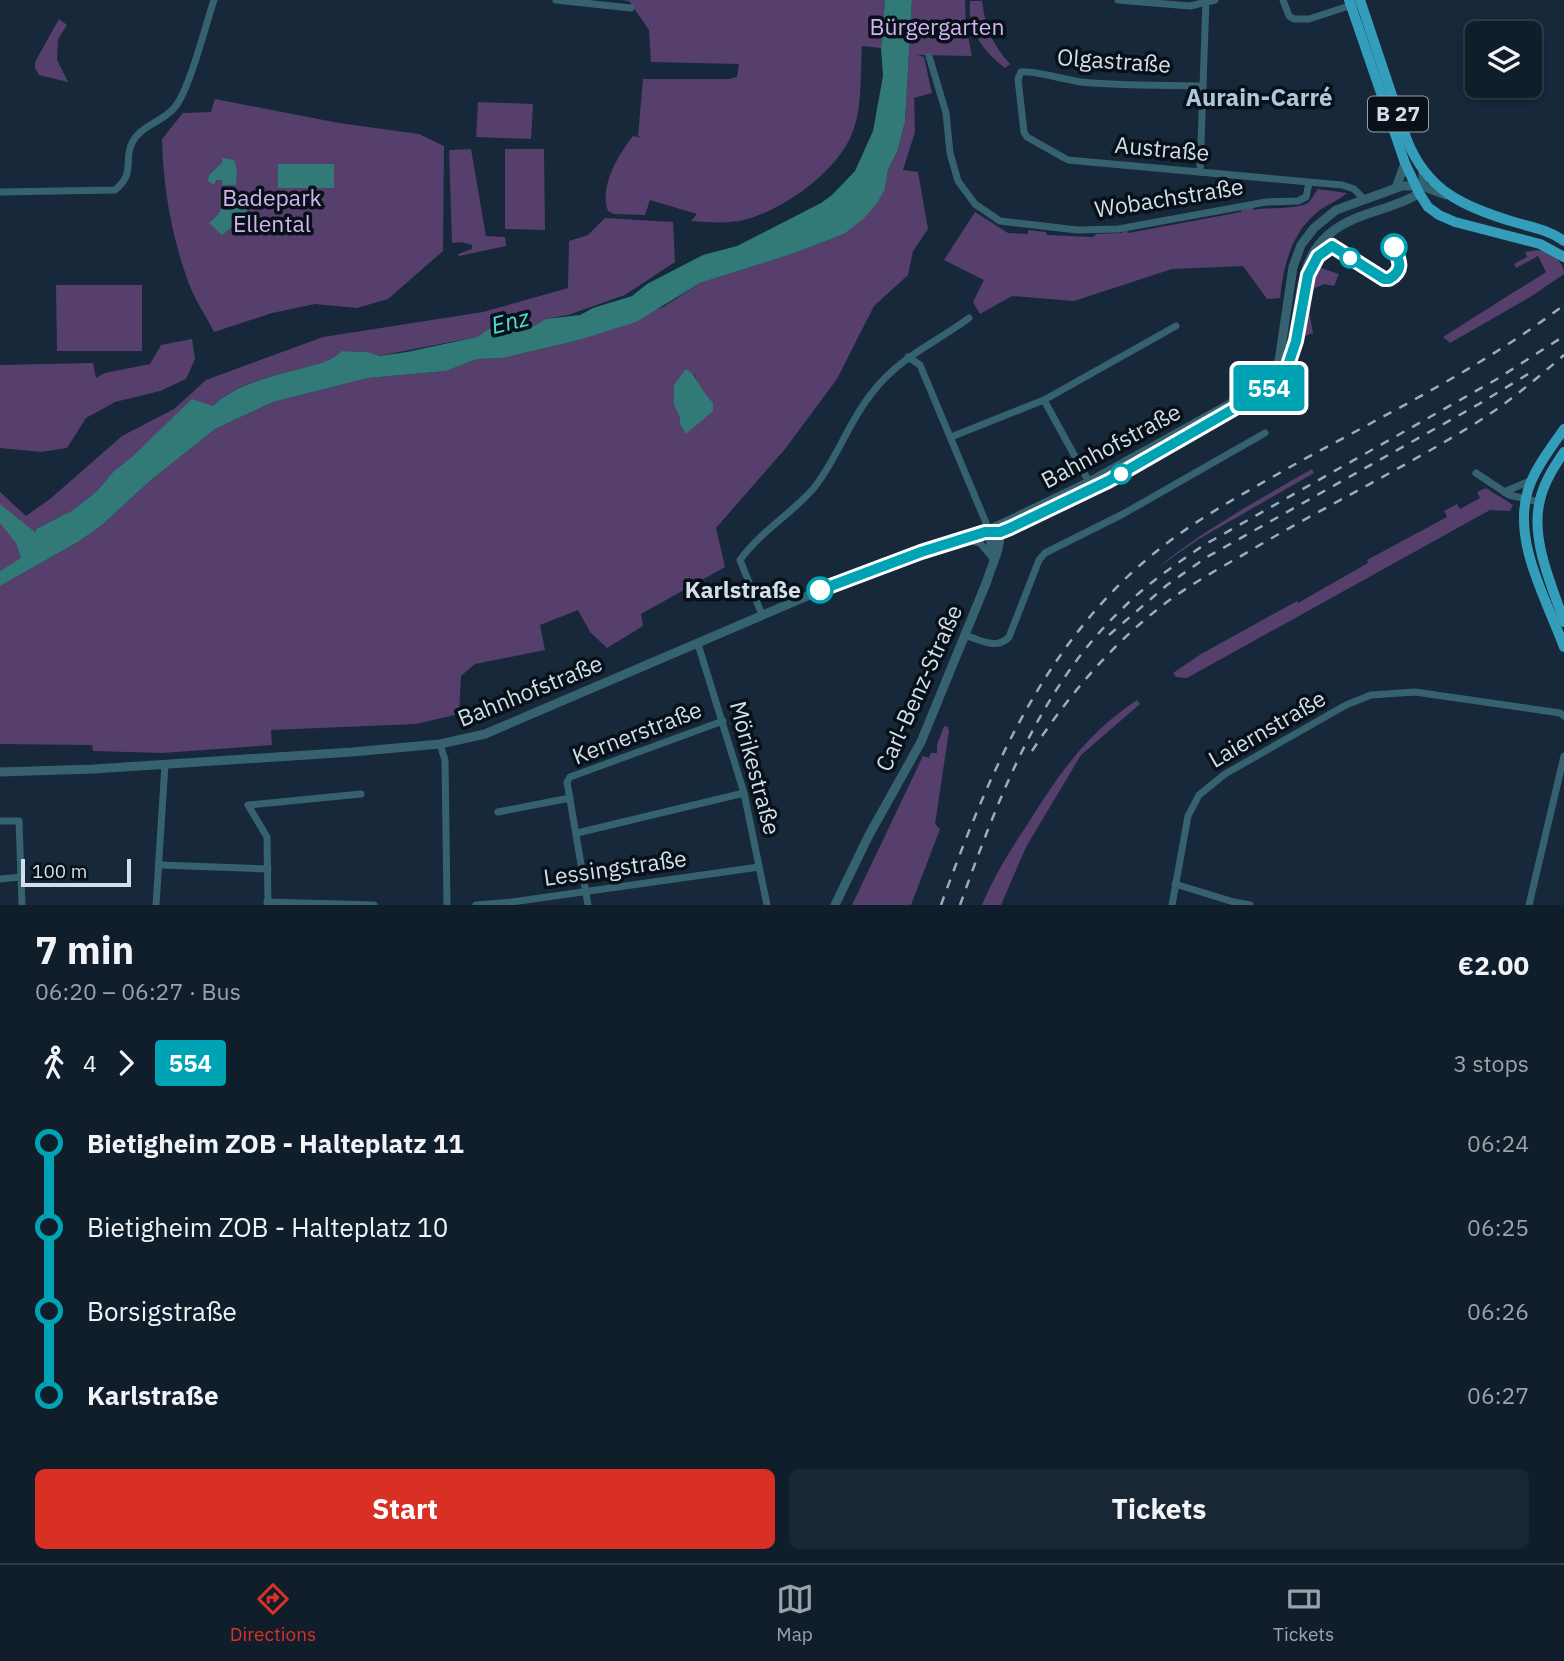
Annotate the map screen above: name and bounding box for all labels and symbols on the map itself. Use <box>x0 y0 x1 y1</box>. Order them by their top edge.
park label: Bürgergarten <box>869 11 1005 41</box>
street label: Olgastraße <box>1056 41 1172 79</box>
district label: Aurain-Carré <box>1186 81 1333 113</box>
road number: B 27 <box>1368 96 1428 132</box>
street label: Austraße <box>1114 129 1211 167</box>
street label: Wobachstraße <box>1092 170 1245 224</box>
park label: Badepark Ellental <box>222 182 322 238</box>
unlabelled marker <box>1381 234 1407 260</box>
unlabelled marker <box>1340 248 1360 268</box>
water label: Enz <box>487 301 532 341</box>
line badge: 554 <box>1229 365 1309 411</box>
street label: Bahnhofstraße <box>1036 396 1185 494</box>
unlabelled marker <box>1111 464 1131 484</box>
place label: Karlstraße <box>685 574 801 604</box>
marker: Karlstraße <box>807 577 833 603</box>
street label: Carl-Benz-Straße <box>868 600 968 776</box>
street label: Bahnhofstraße <box>453 647 607 733</box>
street label: Laiernstraße <box>1202 682 1331 774</box>
street label: Kernerstraße <box>568 694 706 770</box>
street label: Mörikestraße <box>724 698 788 838</box>
street label: Lessingstraße <box>541 842 688 892</box>
scale bar <box>21 856 131 888</box>

